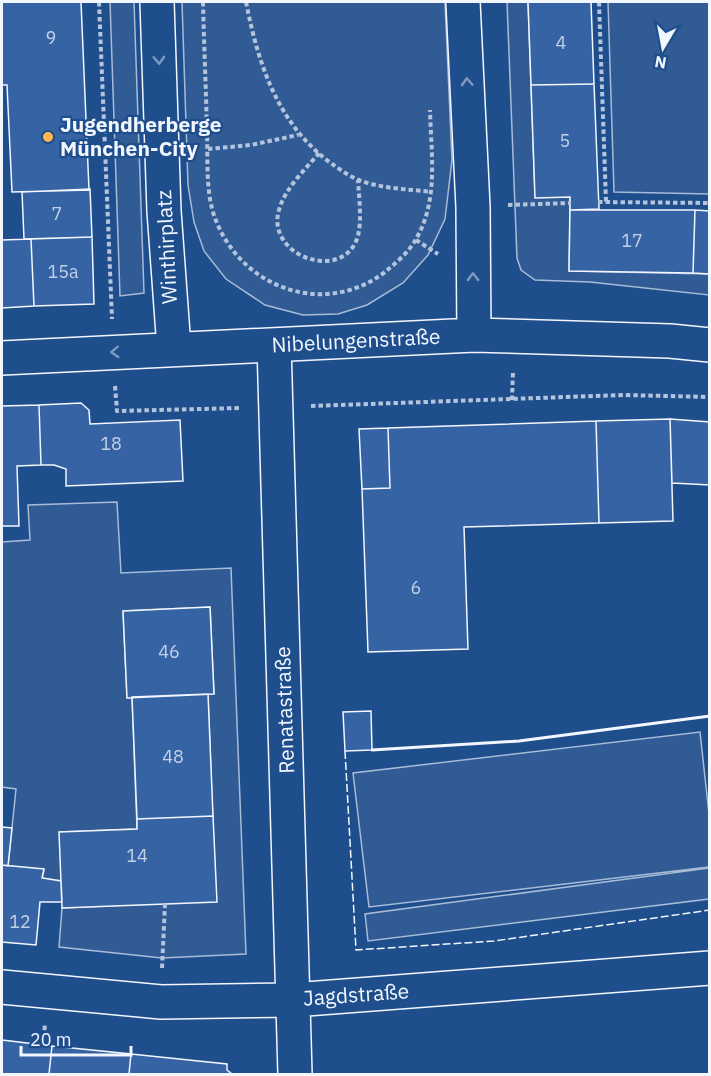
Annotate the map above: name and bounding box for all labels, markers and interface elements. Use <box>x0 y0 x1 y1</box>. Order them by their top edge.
north arrow <box>633 18 693 78</box>
house number: 9 <box>46 26 56 49</box>
house number: 4 <box>556 31 567 54</box>
text: N <box>653 52 668 74</box>
one-way arrow <box>153 55 166 64</box>
one-way arrow <box>461 77 473 86</box>
place label: Jugendherberge München-City <box>60 110 222 162</box>
house number: 5 <box>560 129 570 152</box>
marker: Jugendherberge München-City <box>41 130 55 144</box>
street label: Winthirplatz <box>149 189 183 305</box>
house number: 7 <box>52 202 62 225</box>
house number: 17 <box>621 229 643 252</box>
house number: 15a <box>47 260 79 283</box>
one-way arrow <box>467 272 480 281</box>
street label: Nibelungenstraße <box>271 322 441 358</box>
one-way arrow <box>111 345 120 358</box>
house number: 18 <box>100 432 122 455</box>
house number: 6 <box>411 576 421 599</box>
house number: 46 <box>158 640 180 663</box>
street label: Renatastraße <box>268 646 300 774</box>
house number: 48 <box>162 745 184 768</box>
house number: 14 <box>126 844 148 867</box>
house number: 12 <box>9 910 31 933</box>
street label: Jagdstraße <box>302 976 410 1012</box>
scale bar <box>21 1019 130 1057</box>
text: 20 m <box>30 1028 72 1051</box>

